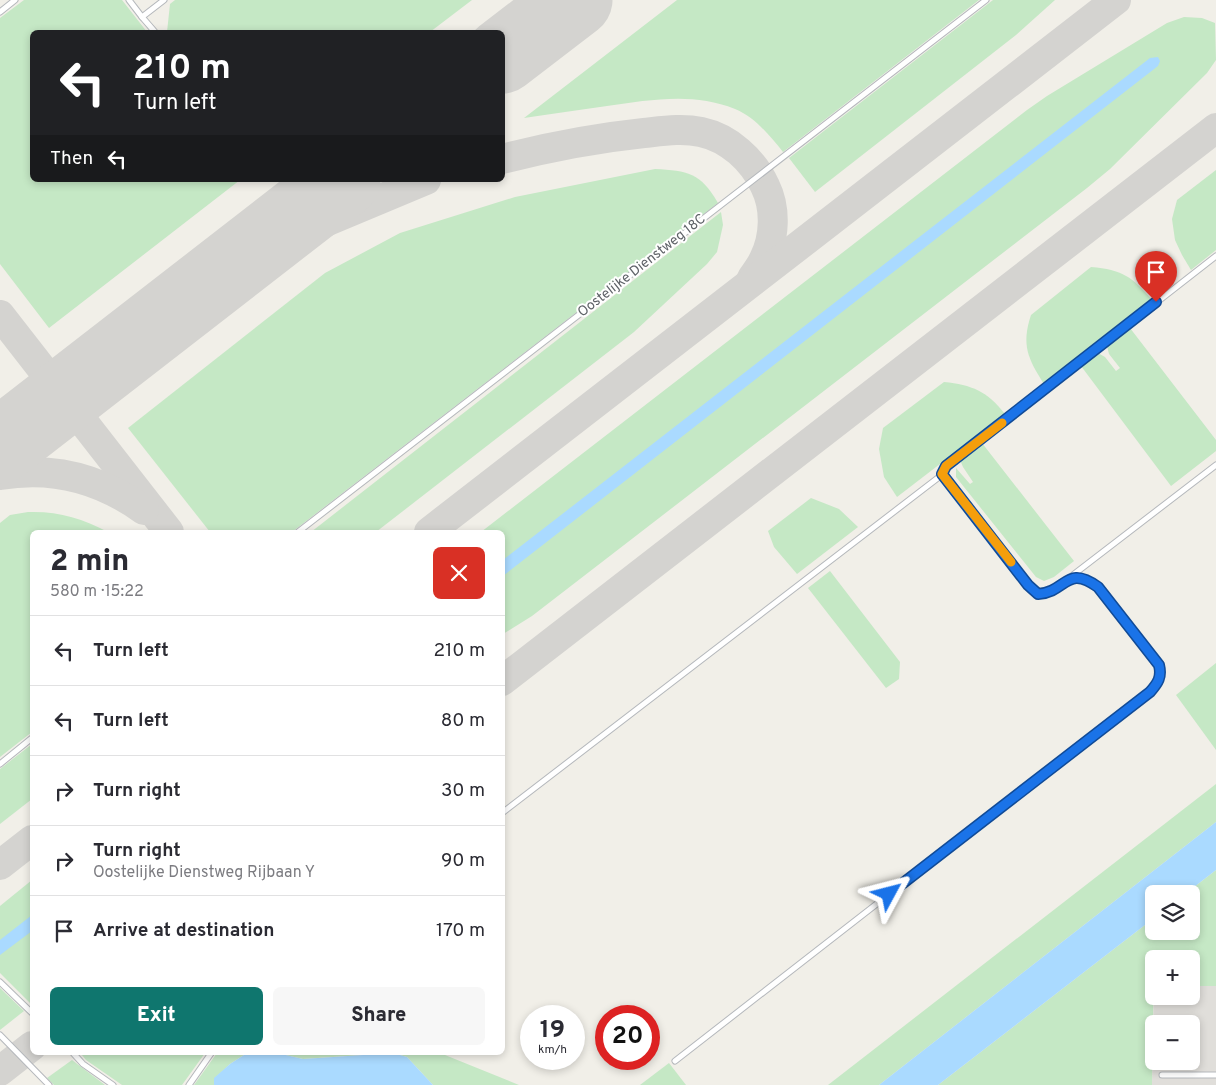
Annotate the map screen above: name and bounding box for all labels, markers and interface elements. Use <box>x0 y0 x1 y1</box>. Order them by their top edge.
text: 210 m <box>133 47 231 91</box>
icon: left <box>50 50 115 115</box>
text: Turn left <box>133 90 216 117</box>
icon: left <box>103 145 131 173</box>
text: Then <box>50 147 93 171</box>
street label: Oostelijke Dienstweg 18C <box>575 211 709 321</box>
pin <box>1135 251 1177 302</box>
icon: arrive <box>1142 258 1170 286</box>
text: 2 min <box>50 544 129 581</box>
button: close <box>433 547 485 599</box>
text: 580 m · 15:22 <box>50 582 144 602</box>
icon: left <box>50 637 78 665</box>
text: Turn left <box>93 639 169 663</box>
text: 210 m <box>434 639 485 663</box>
icon: left <box>50 707 78 735</box>
text: Turn left <box>93 709 169 733</box>
text: 80 m <box>441 709 485 733</box>
icon: right <box>50 777 78 805</box>
text: Turn right <box>93 779 181 803</box>
text: 30 m <box>441 779 485 803</box>
text: Turn right <box>93 839 181 863</box>
icon: right <box>50 847 78 875</box>
text: 90 m <box>441 849 485 873</box>
text: Oostelijke Dienstweg Rijbaan Y <box>93 863 315 883</box>
position arrow <box>862 867 914 919</box>
map controls <box>1145 885 1200 1070</box>
button: layers <box>1145 885 1200 940</box>
icon: arrive <box>50 917 78 945</box>
text: Arrive at destination <box>93 919 274 943</box>
text: 170 m <box>436 919 485 943</box>
button: + <box>1145 950 1200 1005</box>
button: Exit <box>50 987 263 1045</box>
button: Share <box>273 987 485 1045</box>
speed limit sign: 20 <box>595 1005 660 1070</box>
text: 19 <box>540 1015 565 1047</box>
button: − <box>1145 1015 1200 1070</box>
text: km/h <box>538 1042 567 1058</box>

